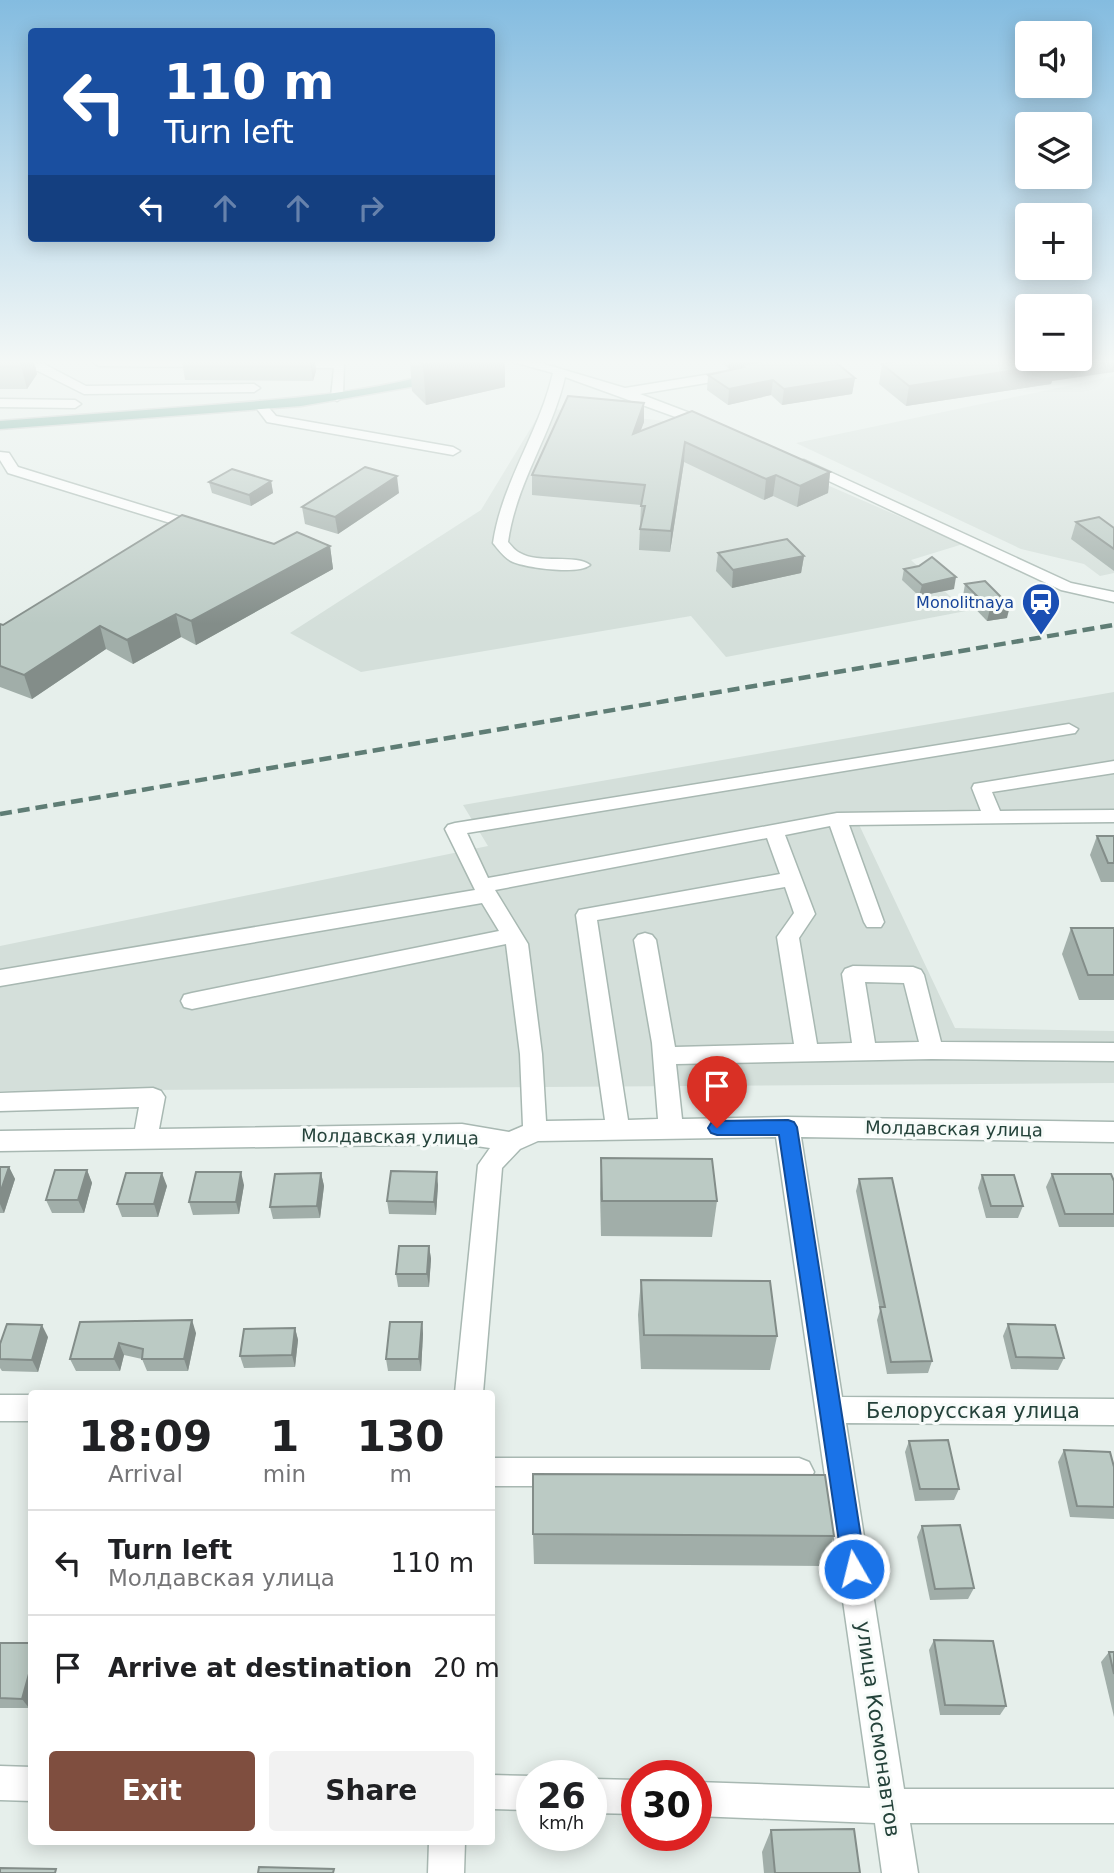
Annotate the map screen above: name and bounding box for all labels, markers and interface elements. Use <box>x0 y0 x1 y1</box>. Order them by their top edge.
map controls <box>1015 21 1092 371</box>
button: sound <box>1015 21 1092 98</box>
text: 110 m <box>164 54 334 111</box>
icon: left <box>49 56 140 147</box>
button: layers <box>1015 112 1092 189</box>
text: Turn left <box>164 113 294 151</box>
icon: left <box>133 189 171 227</box>
icon: ahead <box>206 189 244 227</box>
icon: ahead <box>279 189 317 227</box>
icon: right <box>352 189 390 227</box>
button: + <box>1015 203 1092 280</box>
button: − <box>1015 294 1092 371</box>
station icon: Monolitnaya <box>1020 581 1062 636</box>
place label: Monolitnaya <box>916 593 1014 612</box>
pin <box>687 1056 747 1128</box>
icon: arrive <box>698 1067 736 1105</box>
street label: Молдавская улица <box>865 1116 1043 1141</box>
street label: Молдавская улица <box>301 1124 479 1149</box>
street label: Белорусская улица <box>866 1399 1080 1423</box>
text: 18:09 <box>79 1412 212 1461</box>
text: 1 <box>270 1412 299 1461</box>
text: 130 <box>357 1412 444 1461</box>
text: Arrival <box>108 1461 183 1487</box>
text: min <box>263 1461 306 1487</box>
text: m <box>389 1461 412 1487</box>
position arrow <box>817 1532 891 1606</box>
text: Turn left <box>108 1535 232 1565</box>
icon: left <box>49 1544 87 1582</box>
text: 110 m <box>391 1548 474 1578</box>
text: Молдавская улица <box>108 1565 335 1591</box>
street label: улица Космонавтов <box>851 1620 905 1838</box>
icon: arrive <box>49 1649 87 1687</box>
text: Arrive at destination <box>108 1653 412 1683</box>
text: 20 m <box>433 1653 500 1683</box>
button: Exit <box>49 1751 255 1831</box>
button: Share <box>269 1751 474 1831</box>
speed limit sign: 30 <box>621 1760 712 1851</box>
text: 26 <box>537 1776 586 1816</box>
text: km/h <box>539 1812 584 1833</box>

